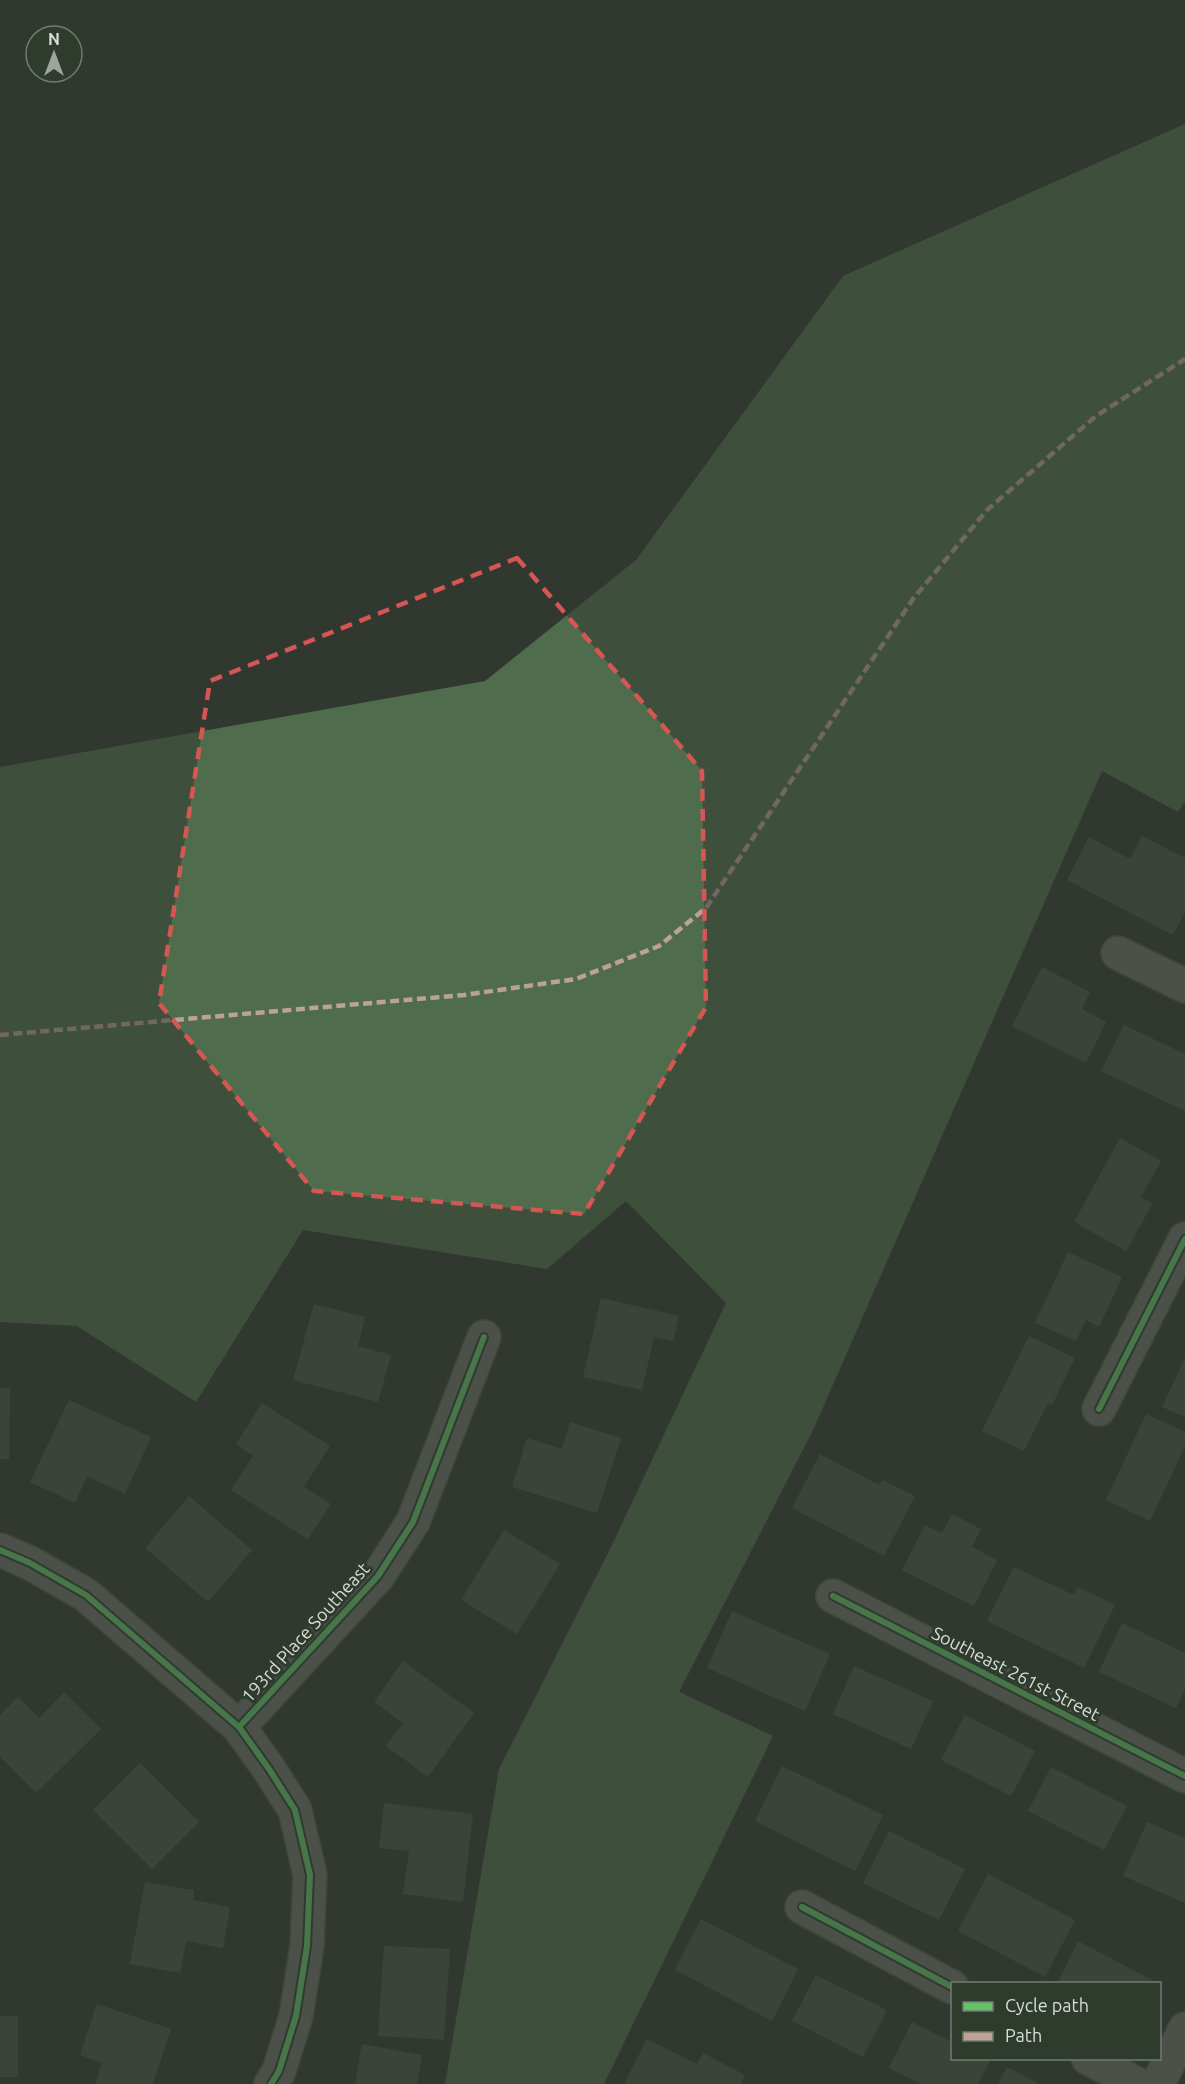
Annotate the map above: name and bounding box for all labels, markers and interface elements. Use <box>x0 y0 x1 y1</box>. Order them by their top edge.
north arrow <box>24 24 84 84</box>
text: N <box>48 30 60 48</box>
street label: 193rd Place Southeast <box>237 1558 373 1706</box>
street label: Southeast 261st Street <box>929 1622 1103 1724</box>
legend <box>951 1982 1161 2060</box>
text: Cycle path <box>1005 1995 1089 2015</box>
text: Path <box>1005 2025 1042 2045</box>

